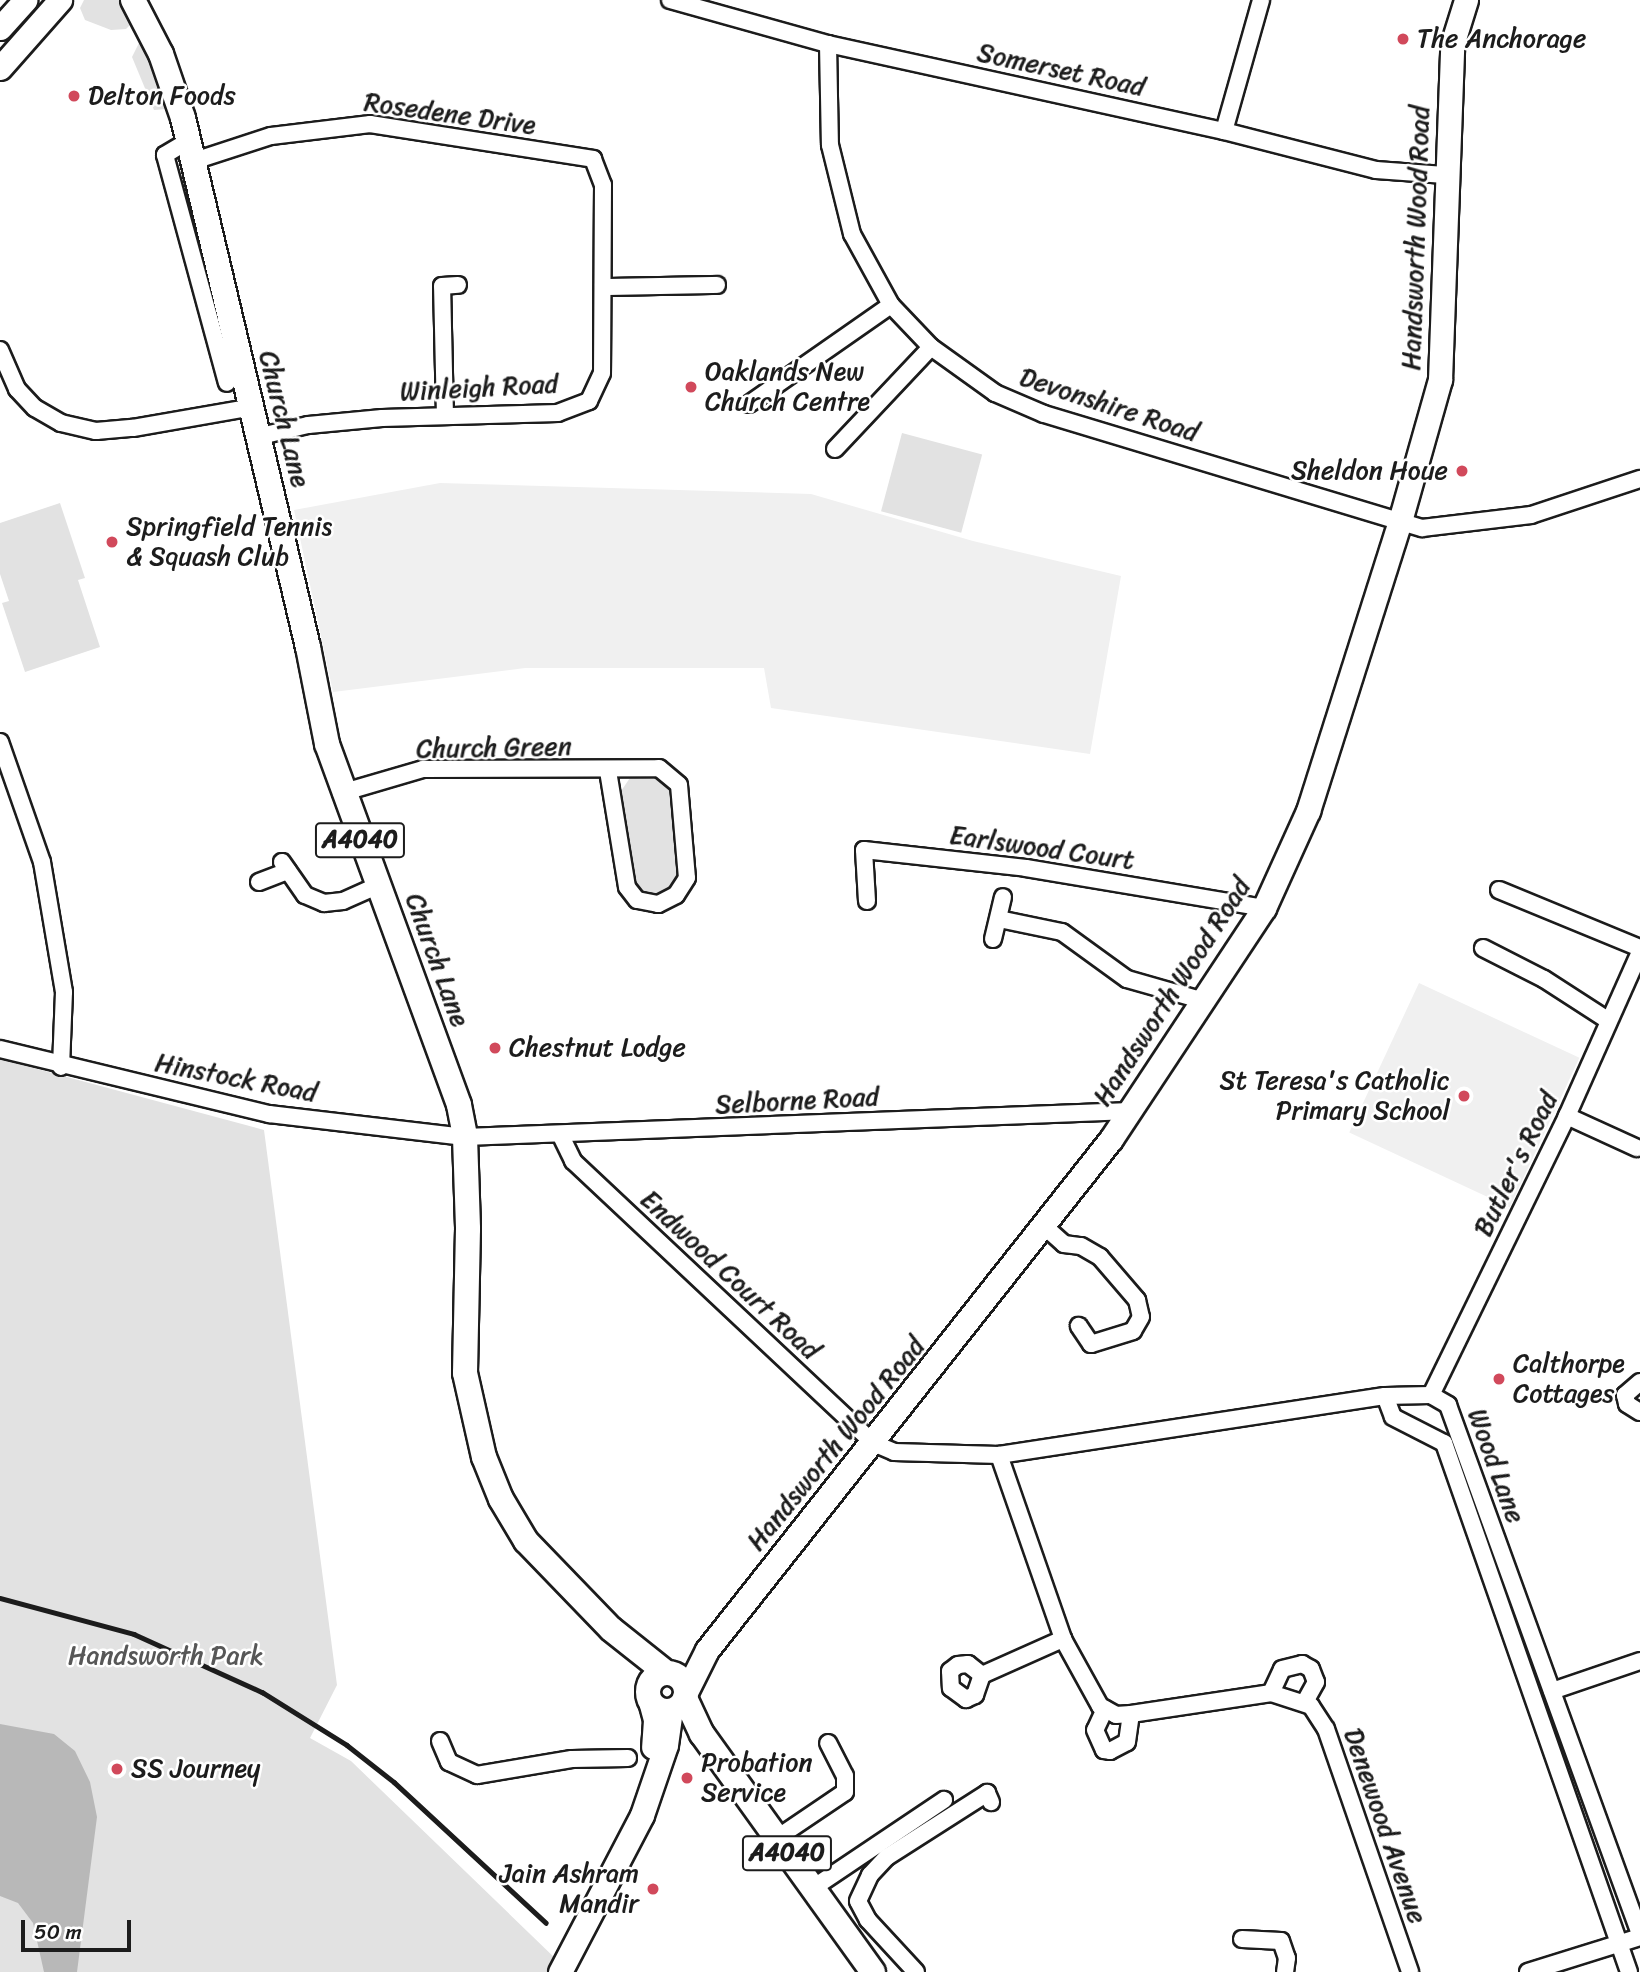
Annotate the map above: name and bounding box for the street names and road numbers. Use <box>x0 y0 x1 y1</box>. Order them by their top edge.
street label: Somerset Road <box>974 37 1148 103</box>
street label: Rosedene Drive <box>362 86 538 142</box>
street label: Handsworth Wood Road <box>1396 105 1436 371</box>
street label: Church Lane <box>252 347 316 491</box>
street label: Devonshire Road <box>1016 361 1202 449</box>
street label: Winleigh Road <box>399 368 559 408</box>
street label: Church Green <box>416 731 572 765</box>
road number: A4040 <box>314 820 406 860</box>
street label: Earlswood Court <box>948 820 1136 876</box>
street label: Handsworth Wood Road <box>1087 872 1257 1112</box>
street label: Church Lane <box>398 889 476 1031</box>
street label: Hinstock Road <box>152 1047 320 1109</box>
street label: Selborne Road <box>714 1081 880 1121</box>
street label: Butler's Road <box>1467 1086 1565 1242</box>
street label: Endwood Court Road <box>633 1183 827 1367</box>
street label: Handsworth Wood Road <box>740 1331 932 1557</box>
street label: Wood Lane <box>1461 1405 1531 1527</box>
street label: Denewood Avenue <box>1337 1725 1433 1927</box>
road number: A4040 <box>742 1832 832 1874</box>

